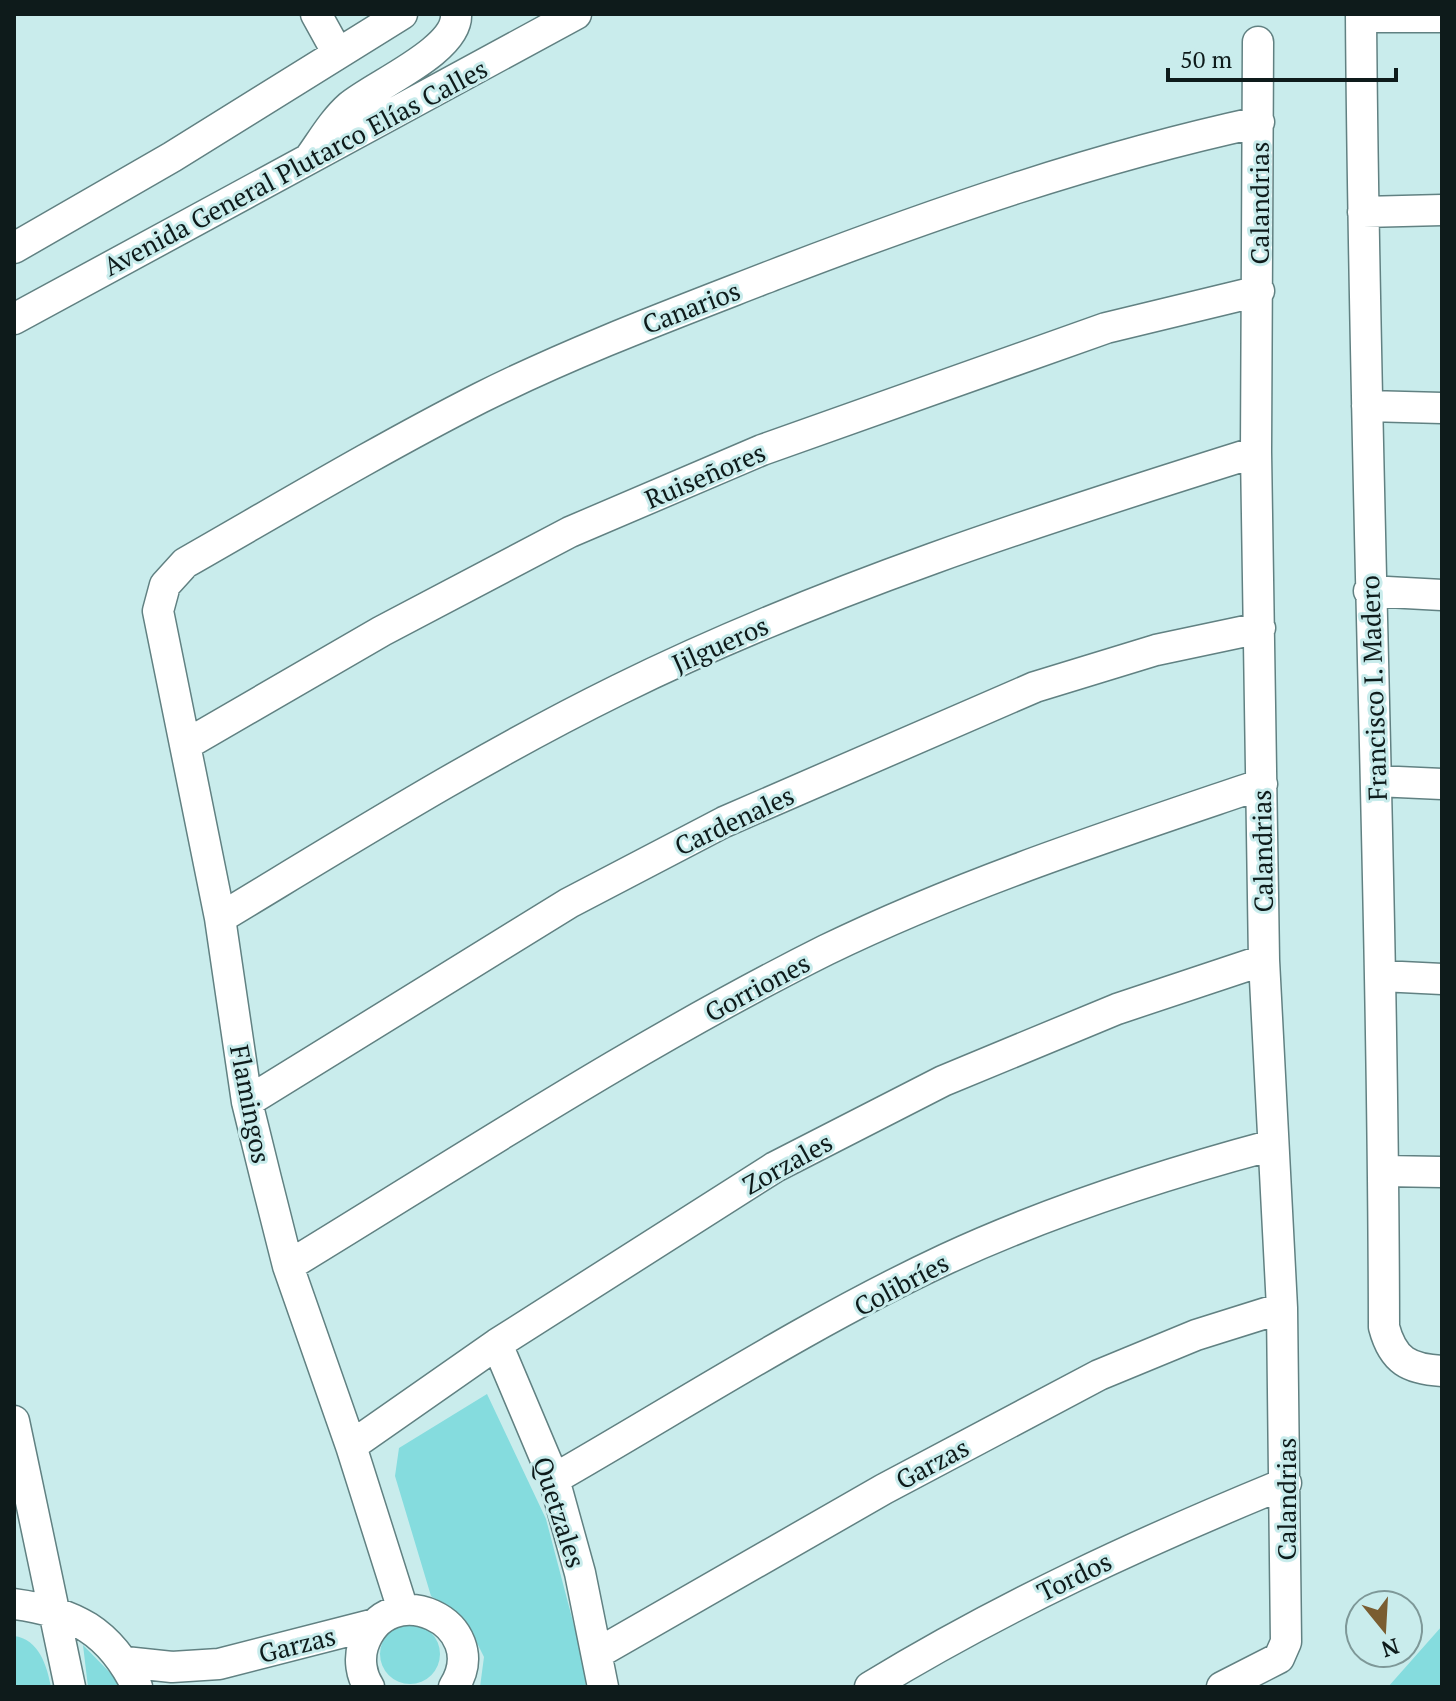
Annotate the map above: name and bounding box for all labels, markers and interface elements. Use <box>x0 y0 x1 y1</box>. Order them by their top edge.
scale bar <box>1168 32 1396 82</box>
text: 50 m <box>1180 43 1232 75</box>
street label: Avenida General Plutarco Elías Calles <box>97 51 493 283</box>
street label: Calandrias <box>1242 142 1276 264</box>
street label: Canarios <box>637 273 745 341</box>
street label: Ruiseñores <box>640 434 770 516</box>
street label: Francisco I. Madero <box>1352 575 1394 801</box>
street label: Jilgueros <box>667 608 773 680</box>
street label: Cardenales <box>669 778 799 862</box>
street label: Calandrias <box>1244 789 1280 913</box>
street label: Gorriones <box>699 945 815 1029</box>
street label: Flamingos <box>223 1042 279 1166</box>
street label: Zorzales <box>736 1124 838 1202</box>
street label: Colibríes <box>848 1245 954 1323</box>
street label: Garzas <box>890 1430 974 1496</box>
street label: Calandrias <box>1269 1438 1303 1560</box>
street label: Quetzales <box>526 1452 594 1572</box>
street label: Tordos <box>1031 1543 1117 1609</box>
north arrow <box>1344 1589 1424 1669</box>
street label: Garzas <box>255 1618 339 1670</box>
text: N <box>1378 1632 1403 1665</box>

